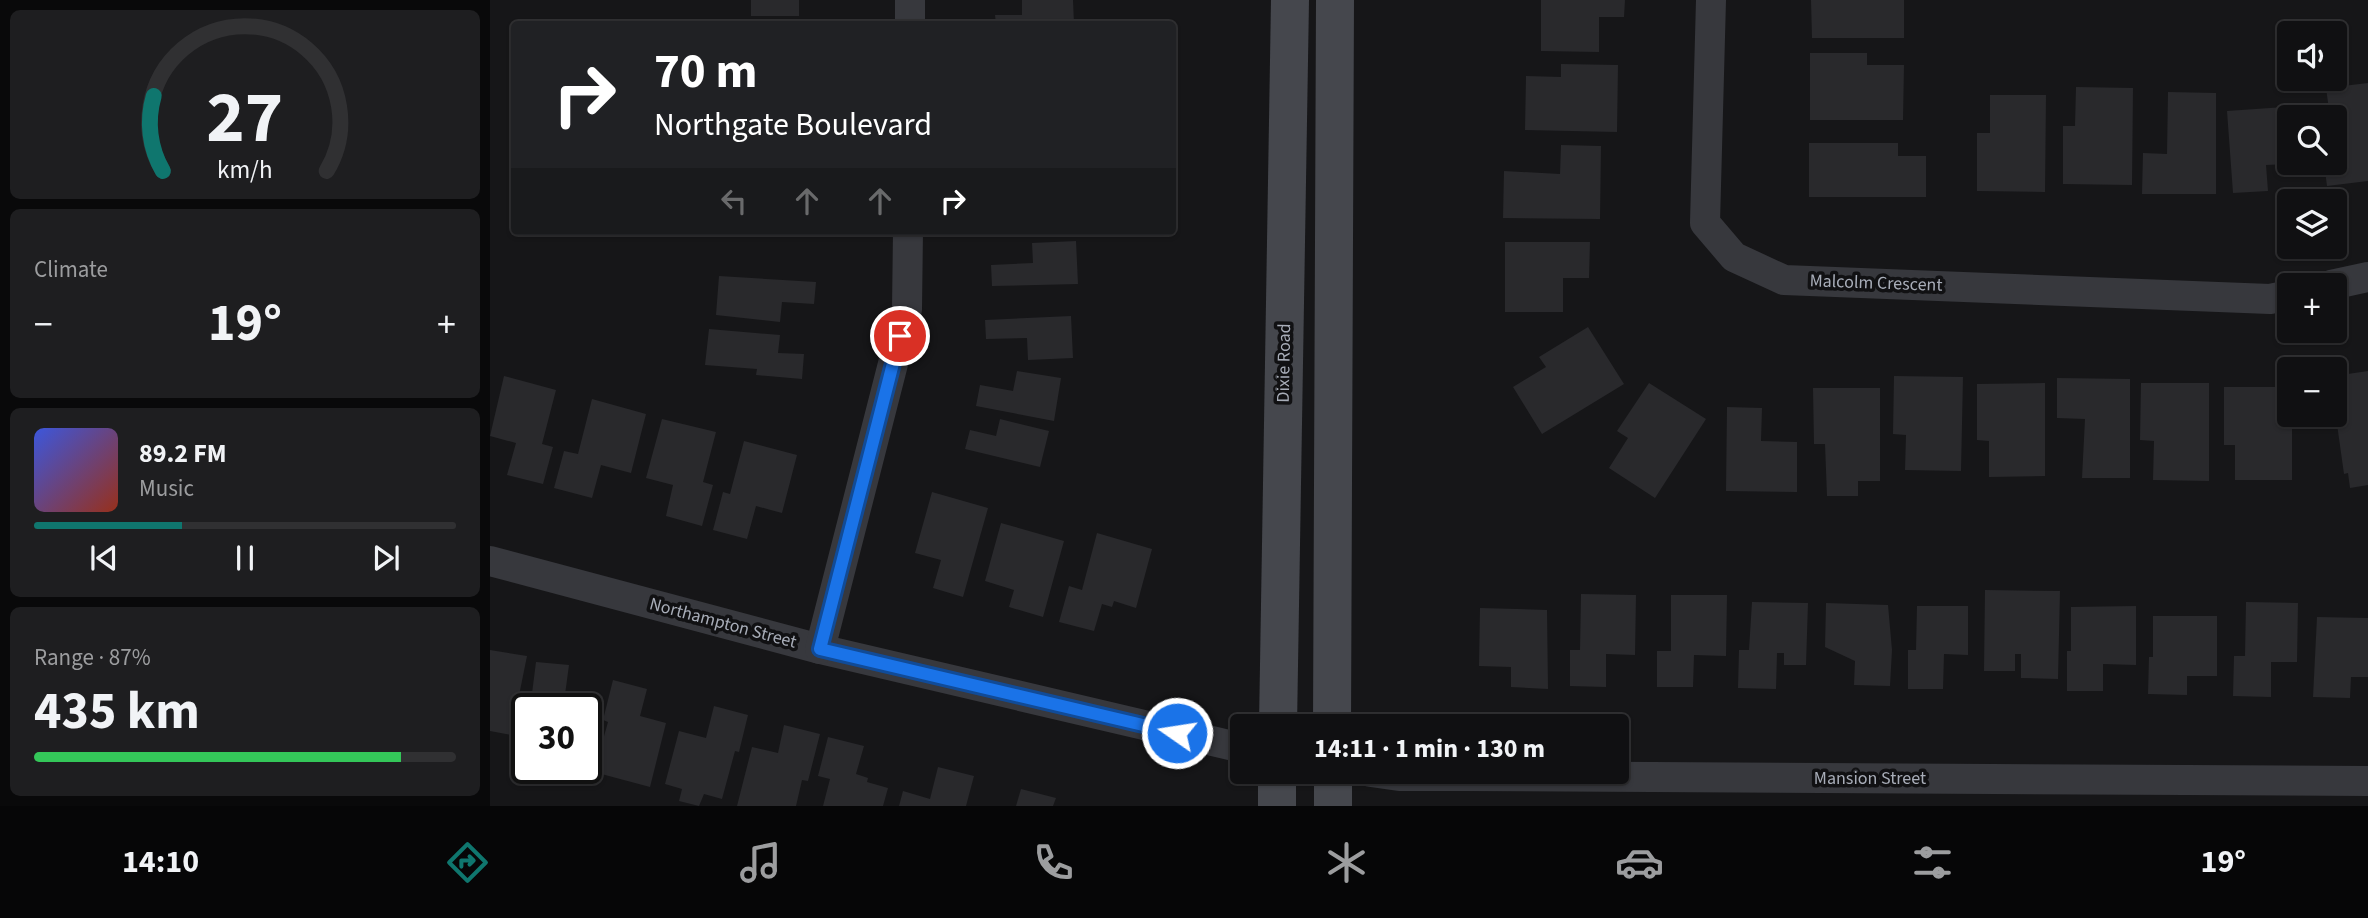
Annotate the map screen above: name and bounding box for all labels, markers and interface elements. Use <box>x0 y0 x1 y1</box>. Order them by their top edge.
map controls <box>2277 21 2347 427</box>
button: sound <box>2277 21 2347 91</box>
text: 70 m <box>654 37 758 107</box>
icon: right <box>539 49 630 140</box>
text: 27 <box>207 66 283 170</box>
text: Northgate Boulevard <box>654 102 932 148</box>
button: search <box>2277 105 2347 175</box>
text: km/h <box>217 151 273 187</box>
icon: left <box>715 182 753 220</box>
icon: ahead <box>788 182 826 220</box>
icon: ahead <box>861 182 899 220</box>
icon: right <box>934 182 972 220</box>
button: layers <box>2277 189 2347 259</box>
text: Climate <box>34 253 108 286</box>
street label: Malcolm Crescent <box>1809 268 1943 298</box>
button: + <box>2277 273 2347 343</box>
text: 19° <box>208 287 282 361</box>
text: − <box>34 298 53 352</box>
text: + <box>437 298 456 352</box>
pin <box>870 306 930 366</box>
icon: arrive <box>881 317 919 355</box>
street label: Dixie Road <box>1271 323 1297 403</box>
button: − <box>2277 357 2347 427</box>
text: 89.2 FM <box>139 435 227 472</box>
text: Music <box>139 472 194 505</box>
icon: previous <box>85 539 123 577</box>
icon: pause <box>226 539 264 577</box>
icon: next <box>367 539 405 577</box>
street label: Northampton Street <box>647 591 799 655</box>
text: Range · 87% <box>34 641 151 674</box>
text: 435 km <box>34 675 200 749</box>
speed limit sign: 30 <box>511 693 602 784</box>
position arrow <box>1140 696 1214 770</box>
text: 14:11 · 1 min · 130 m <box>1314 730 1545 767</box>
street label: Mansion Street <box>1814 766 1926 791</box>
icon: directions <box>443 838 492 887</box>
icon: music <box>736 838 785 887</box>
icon: phone <box>1029 838 1078 887</box>
icon: climate <box>1322 838 1371 887</box>
icon: car <box>1615 838 1664 887</box>
icon: filters <box>1908 838 1957 887</box>
text: 14:10 <box>122 839 199 885</box>
text: 19° <box>2200 839 2246 885</box>

